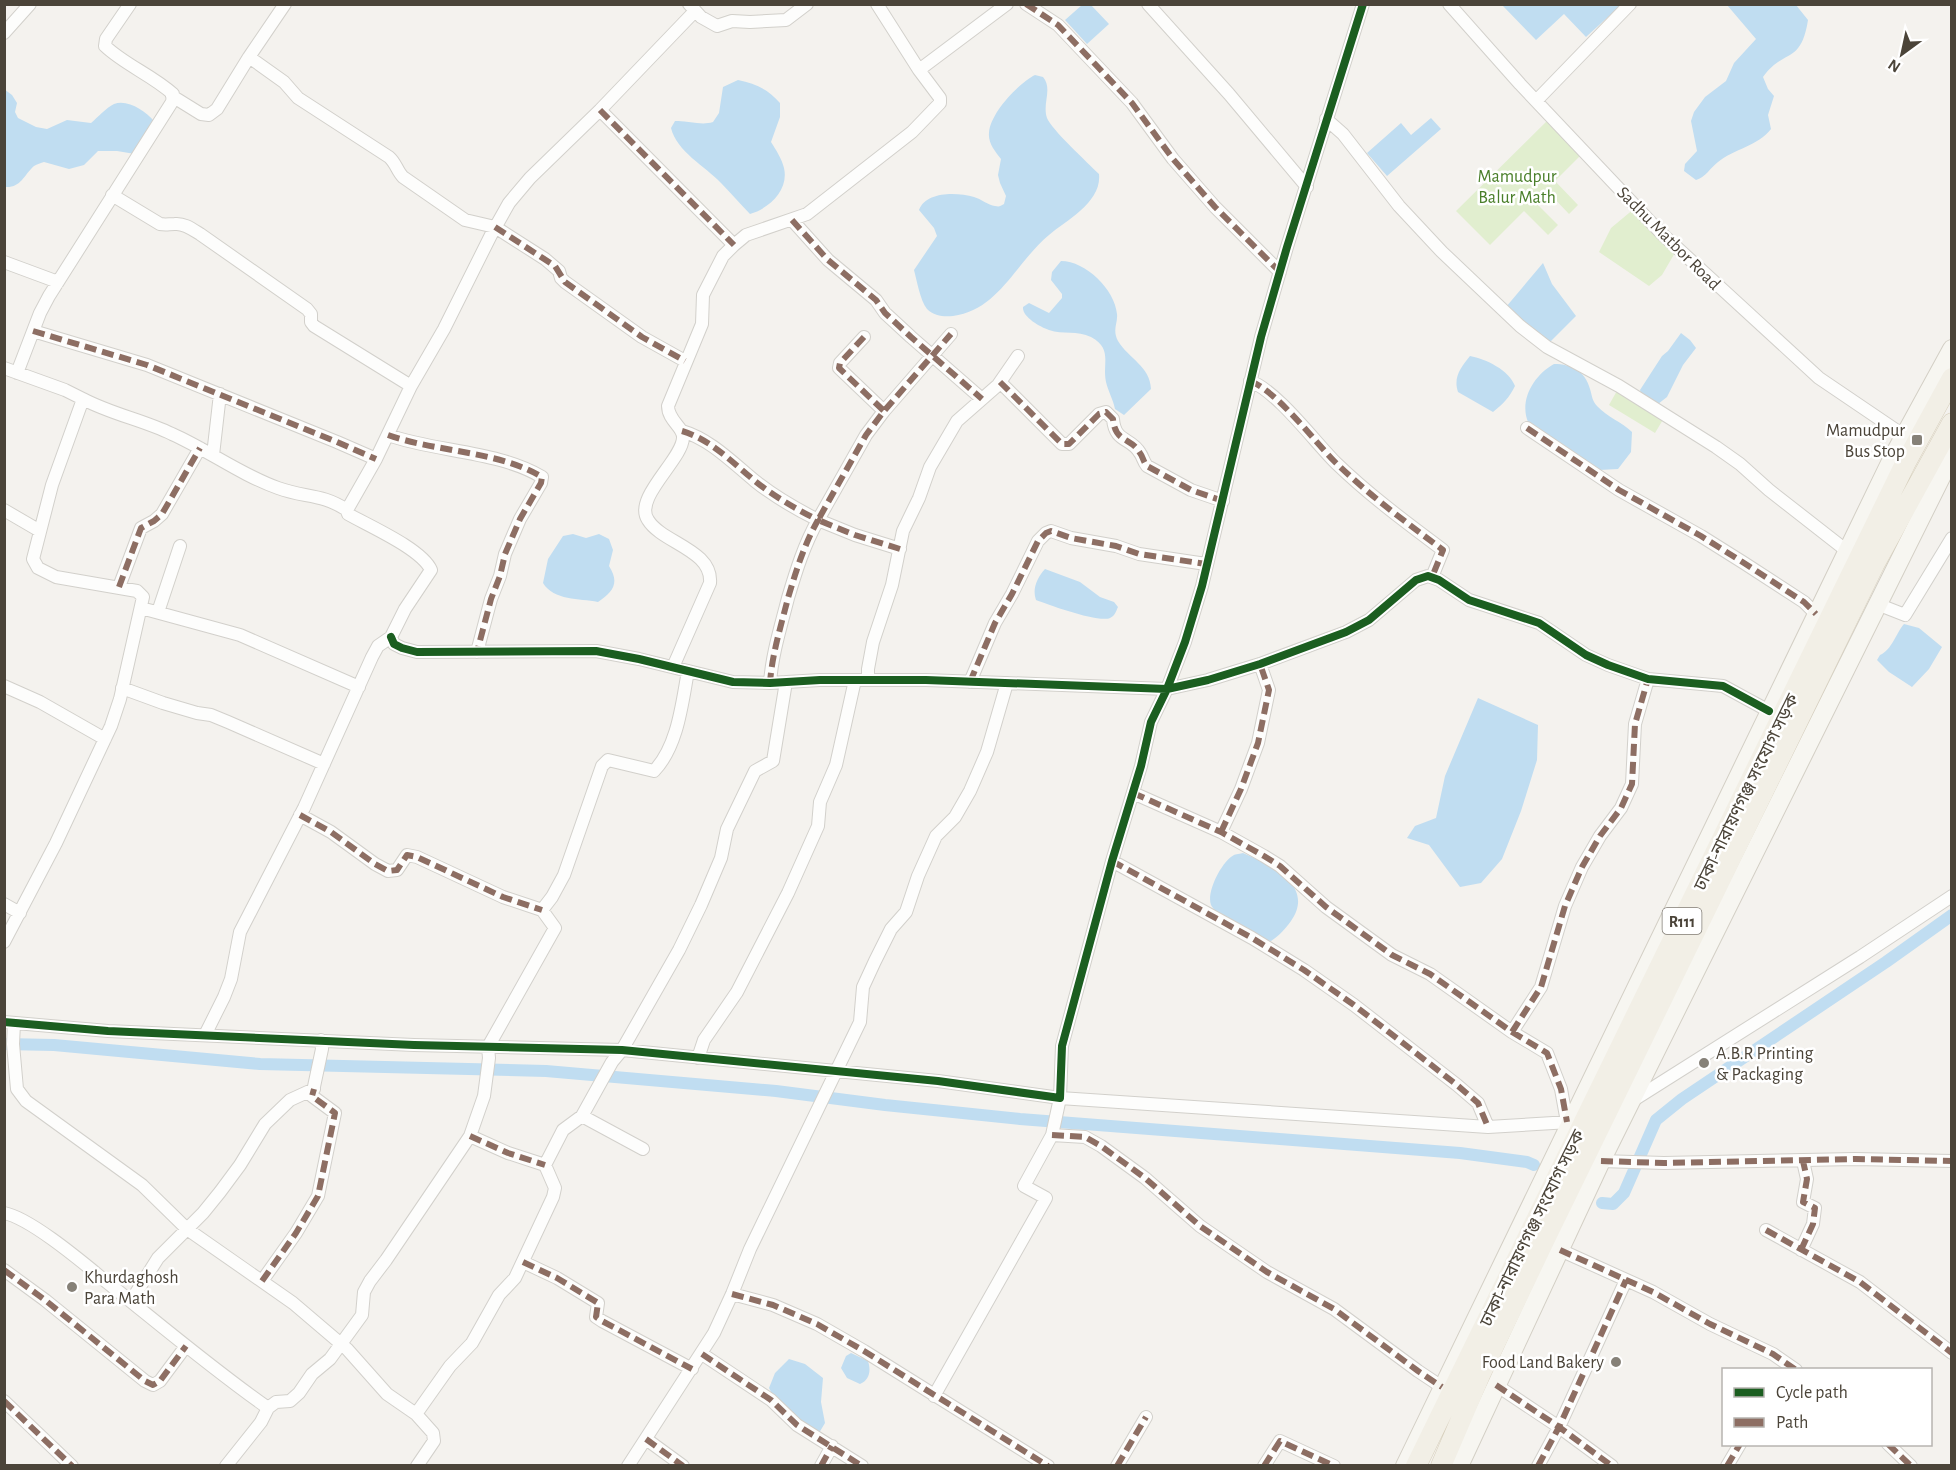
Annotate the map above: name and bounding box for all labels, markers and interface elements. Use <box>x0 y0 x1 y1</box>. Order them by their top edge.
north arrow <box>1872 24 1932 84</box>
text: N <box>1885 56 1903 75</box>
park label: Mamudpur Balur Math <box>1477 168 1557 207</box>
street label: Sadhu Matbor Road <box>1613 184 1723 294</box>
place label: Mamudpur Bus Stop <box>1826 422 1905 461</box>
marker: Mamudpur Bus Stop <box>1910 433 1924 447</box>
street label: ঢাকা-নারায়ণগঞ্জ সংযোগ সড়ক <box>1691 691 1803 894</box>
road number: R111 <box>1662 908 1702 934</box>
place label: A.B.R Printing & Packaging <box>1716 1045 1813 1084</box>
marker: A.B.R Printing & Packaging <box>1697 1056 1711 1070</box>
street label: ঢাকা-নারায়ণগঞ্জ সংযোগ সড়ক <box>1477 1127 1589 1330</box>
place label: Khurdaghosh Para Math <box>84 1269 179 1308</box>
marker: Khurdaghosh Para Math <box>65 1280 79 1294</box>
place label: Food Land Bakery <box>1482 1354 1604 1372</box>
marker: Food Land Bakery <box>1609 1355 1623 1369</box>
legend <box>1722 1368 1932 1446</box>
text: Cycle path <box>1776 1384 1848 1402</box>
text: Path <box>1776 1414 1808 1432</box>

